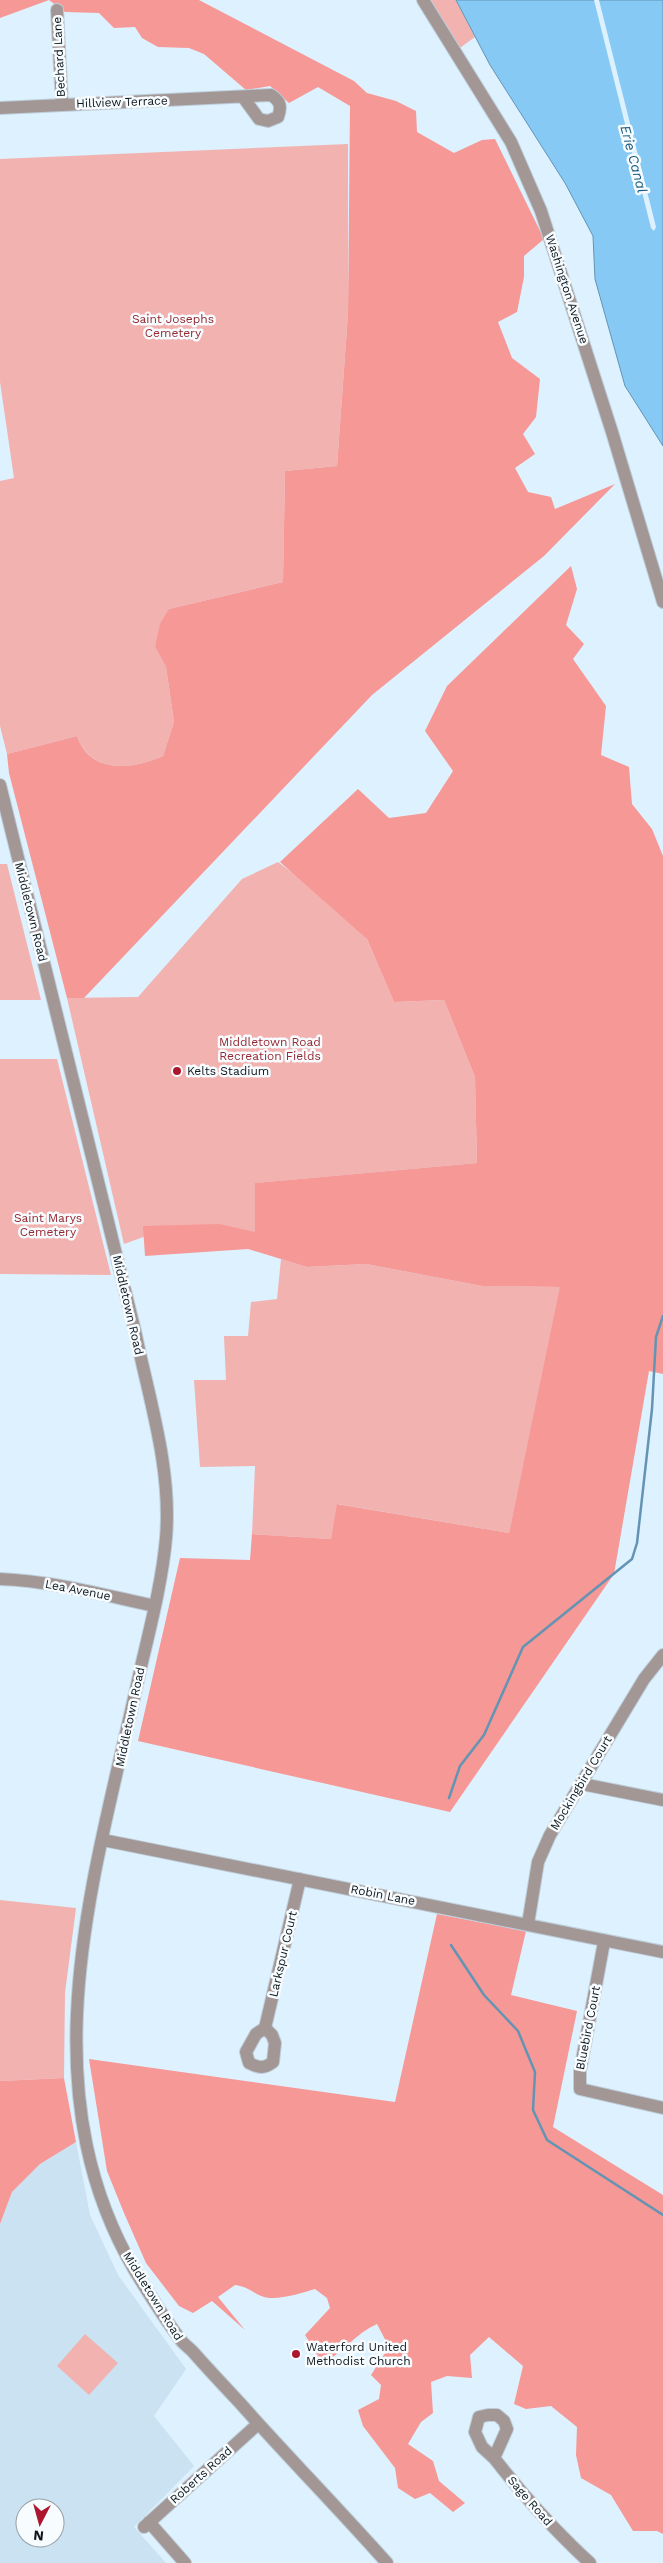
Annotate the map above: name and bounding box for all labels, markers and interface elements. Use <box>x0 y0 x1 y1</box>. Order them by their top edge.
street label: Bechard Lane <box>50 16 68 97</box>
street label: Hillview Terrace <box>76 93 168 111</box>
water label: Erie Canal <box>617 123 651 195</box>
street label: Washington Avenue <box>543 232 591 346</box>
park label: Saint Josephs Cemetery <box>132 312 214 340</box>
street label: Middletown Road <box>12 861 50 963</box>
park label: Middletown Road Recreation Fields <box>219 1035 321 1063</box>
place label: Kelts Stadium <box>187 1064 269 1078</box>
marker: Kelts Stadium <box>171 1065 183 1077</box>
park label: Saint Marys Cemetery <box>14 1211 82 1239</box>
street label: Middletown Road <box>110 1254 146 1356</box>
street label: Lea Avenue <box>44 1577 112 1603</box>
street label: Middletown Road <box>113 1666 147 1768</box>
street label: Mockingbird Court <box>547 1733 615 1833</box>
street label: Robin Lane <box>349 1882 417 1908</box>
street label: Larkspur Court <box>266 1910 300 1998</box>
street label: Bluebird Court <box>573 1985 603 2071</box>
street label: Middletown Road <box>120 2249 186 2343</box>
place label: Waterford United Methodist Church <box>306 2340 411 2368</box>
marker: Waterford United Methodist Church <box>290 2348 302 2360</box>
street label: Roberts Road <box>167 2443 235 2507</box>
street label: Sage Road <box>505 2473 555 2529</box>
north arrow <box>15 2498 65 2548</box>
text: N <box>33 2527 45 2544</box>

